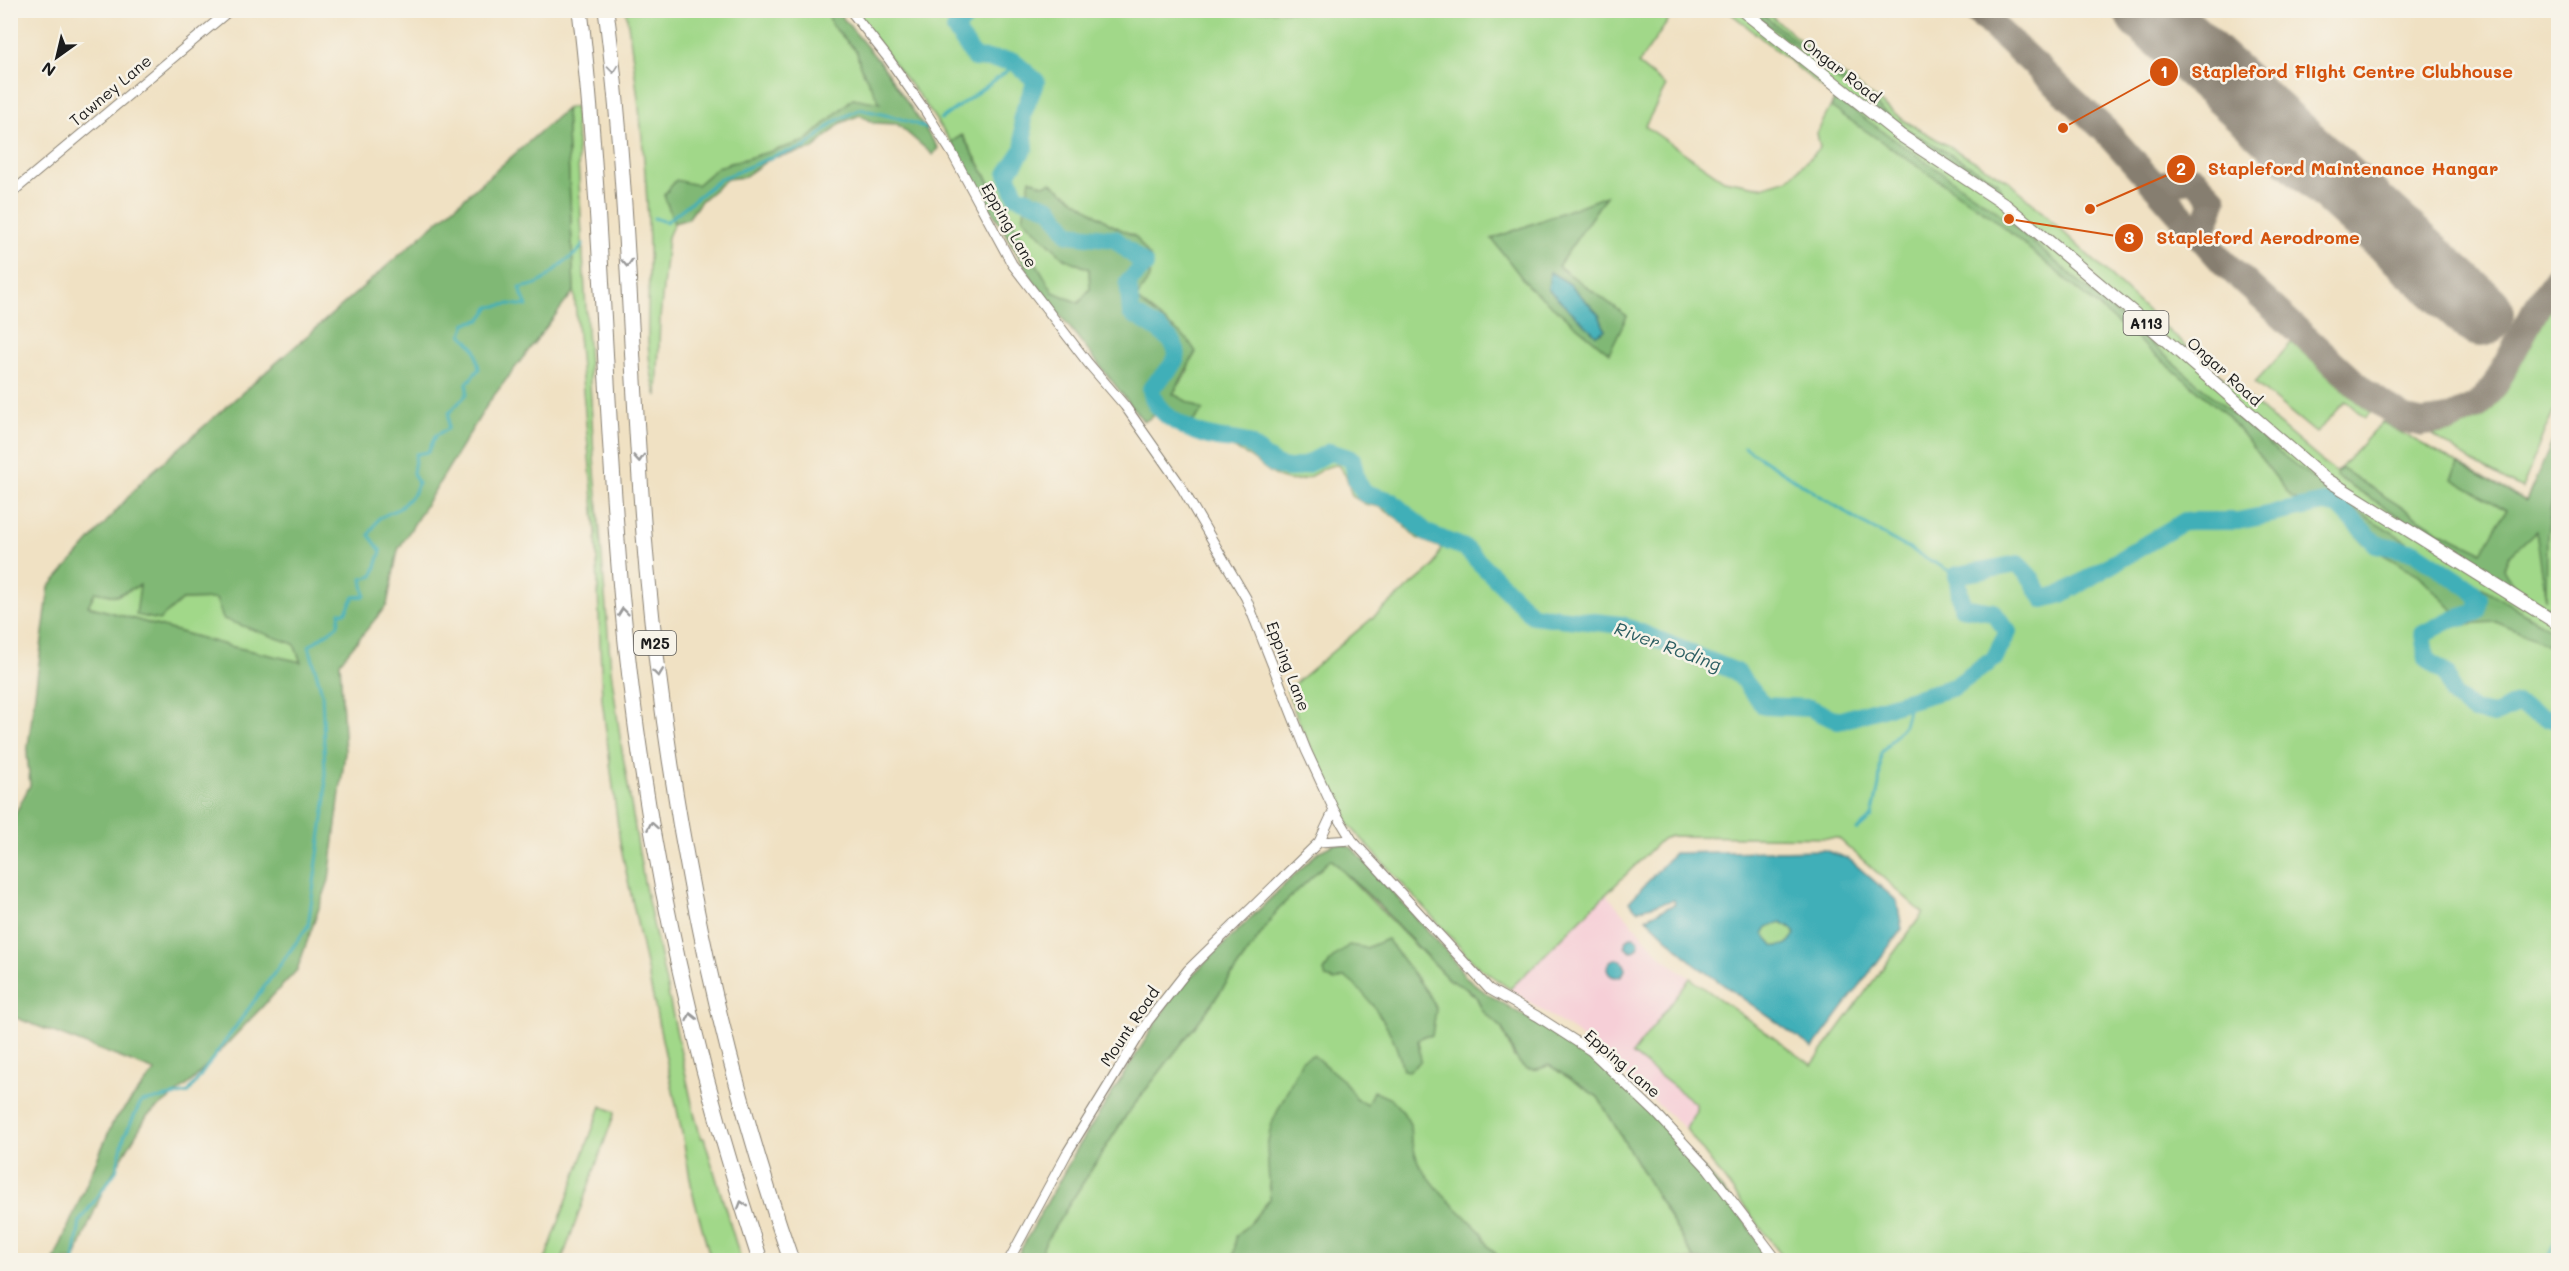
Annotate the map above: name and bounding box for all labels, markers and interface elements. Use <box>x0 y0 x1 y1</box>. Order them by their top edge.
north arrow <box>27 27 87 87</box>
street label: Ongar Road <box>1799 33 1885 107</box>
street label: Tawney Lane <box>65 50 155 130</box>
callout: Stapleford Flight Centre Clubhouse <box>2149 54 2525 90</box>
text: N <box>37 58 59 82</box>
text: 1 <box>2160 59 2168 83</box>
text: Stapleford Flight Centre Clubhouse <box>2191 59 2513 83</box>
one-way arrow <box>606 64 619 73</box>
callout: Stapleford Maintenance Hangar <box>2166 151 2510 187</box>
text: 2 <box>2176 156 2186 180</box>
text: Stapleford Maintenance Hangar <box>2208 156 2498 180</box>
street label: Epping Lane <box>977 179 1043 271</box>
callout: Stapleford Aerodrome <box>2114 220 2372 256</box>
text: 3 <box>2124 225 2135 249</box>
text: Stapleford Aerodrome <box>2156 225 2360 249</box>
one-way arrow <box>621 259 634 268</box>
road number: A113 <box>2124 311 2168 335</box>
street label: Ongar Road <box>2183 332 2267 410</box>
one-way arrow <box>632 453 645 462</box>
one-way arrow <box>617 607 630 616</box>
water label: River Roding <box>1611 616 1725 676</box>
street label: Epping Lane <box>1262 618 1316 714</box>
road number: M25 <box>634 631 676 655</box>
one-way arrow <box>651 668 664 677</box>
one-way arrow <box>646 821 659 831</box>
street label: Mount Road <box>1095 982 1163 1070</box>
one-way arrow <box>685 1012 698 1022</box>
street label: Epping Lane <box>1581 1024 1665 1102</box>
one-way arrow <box>737 1200 749 1211</box>

